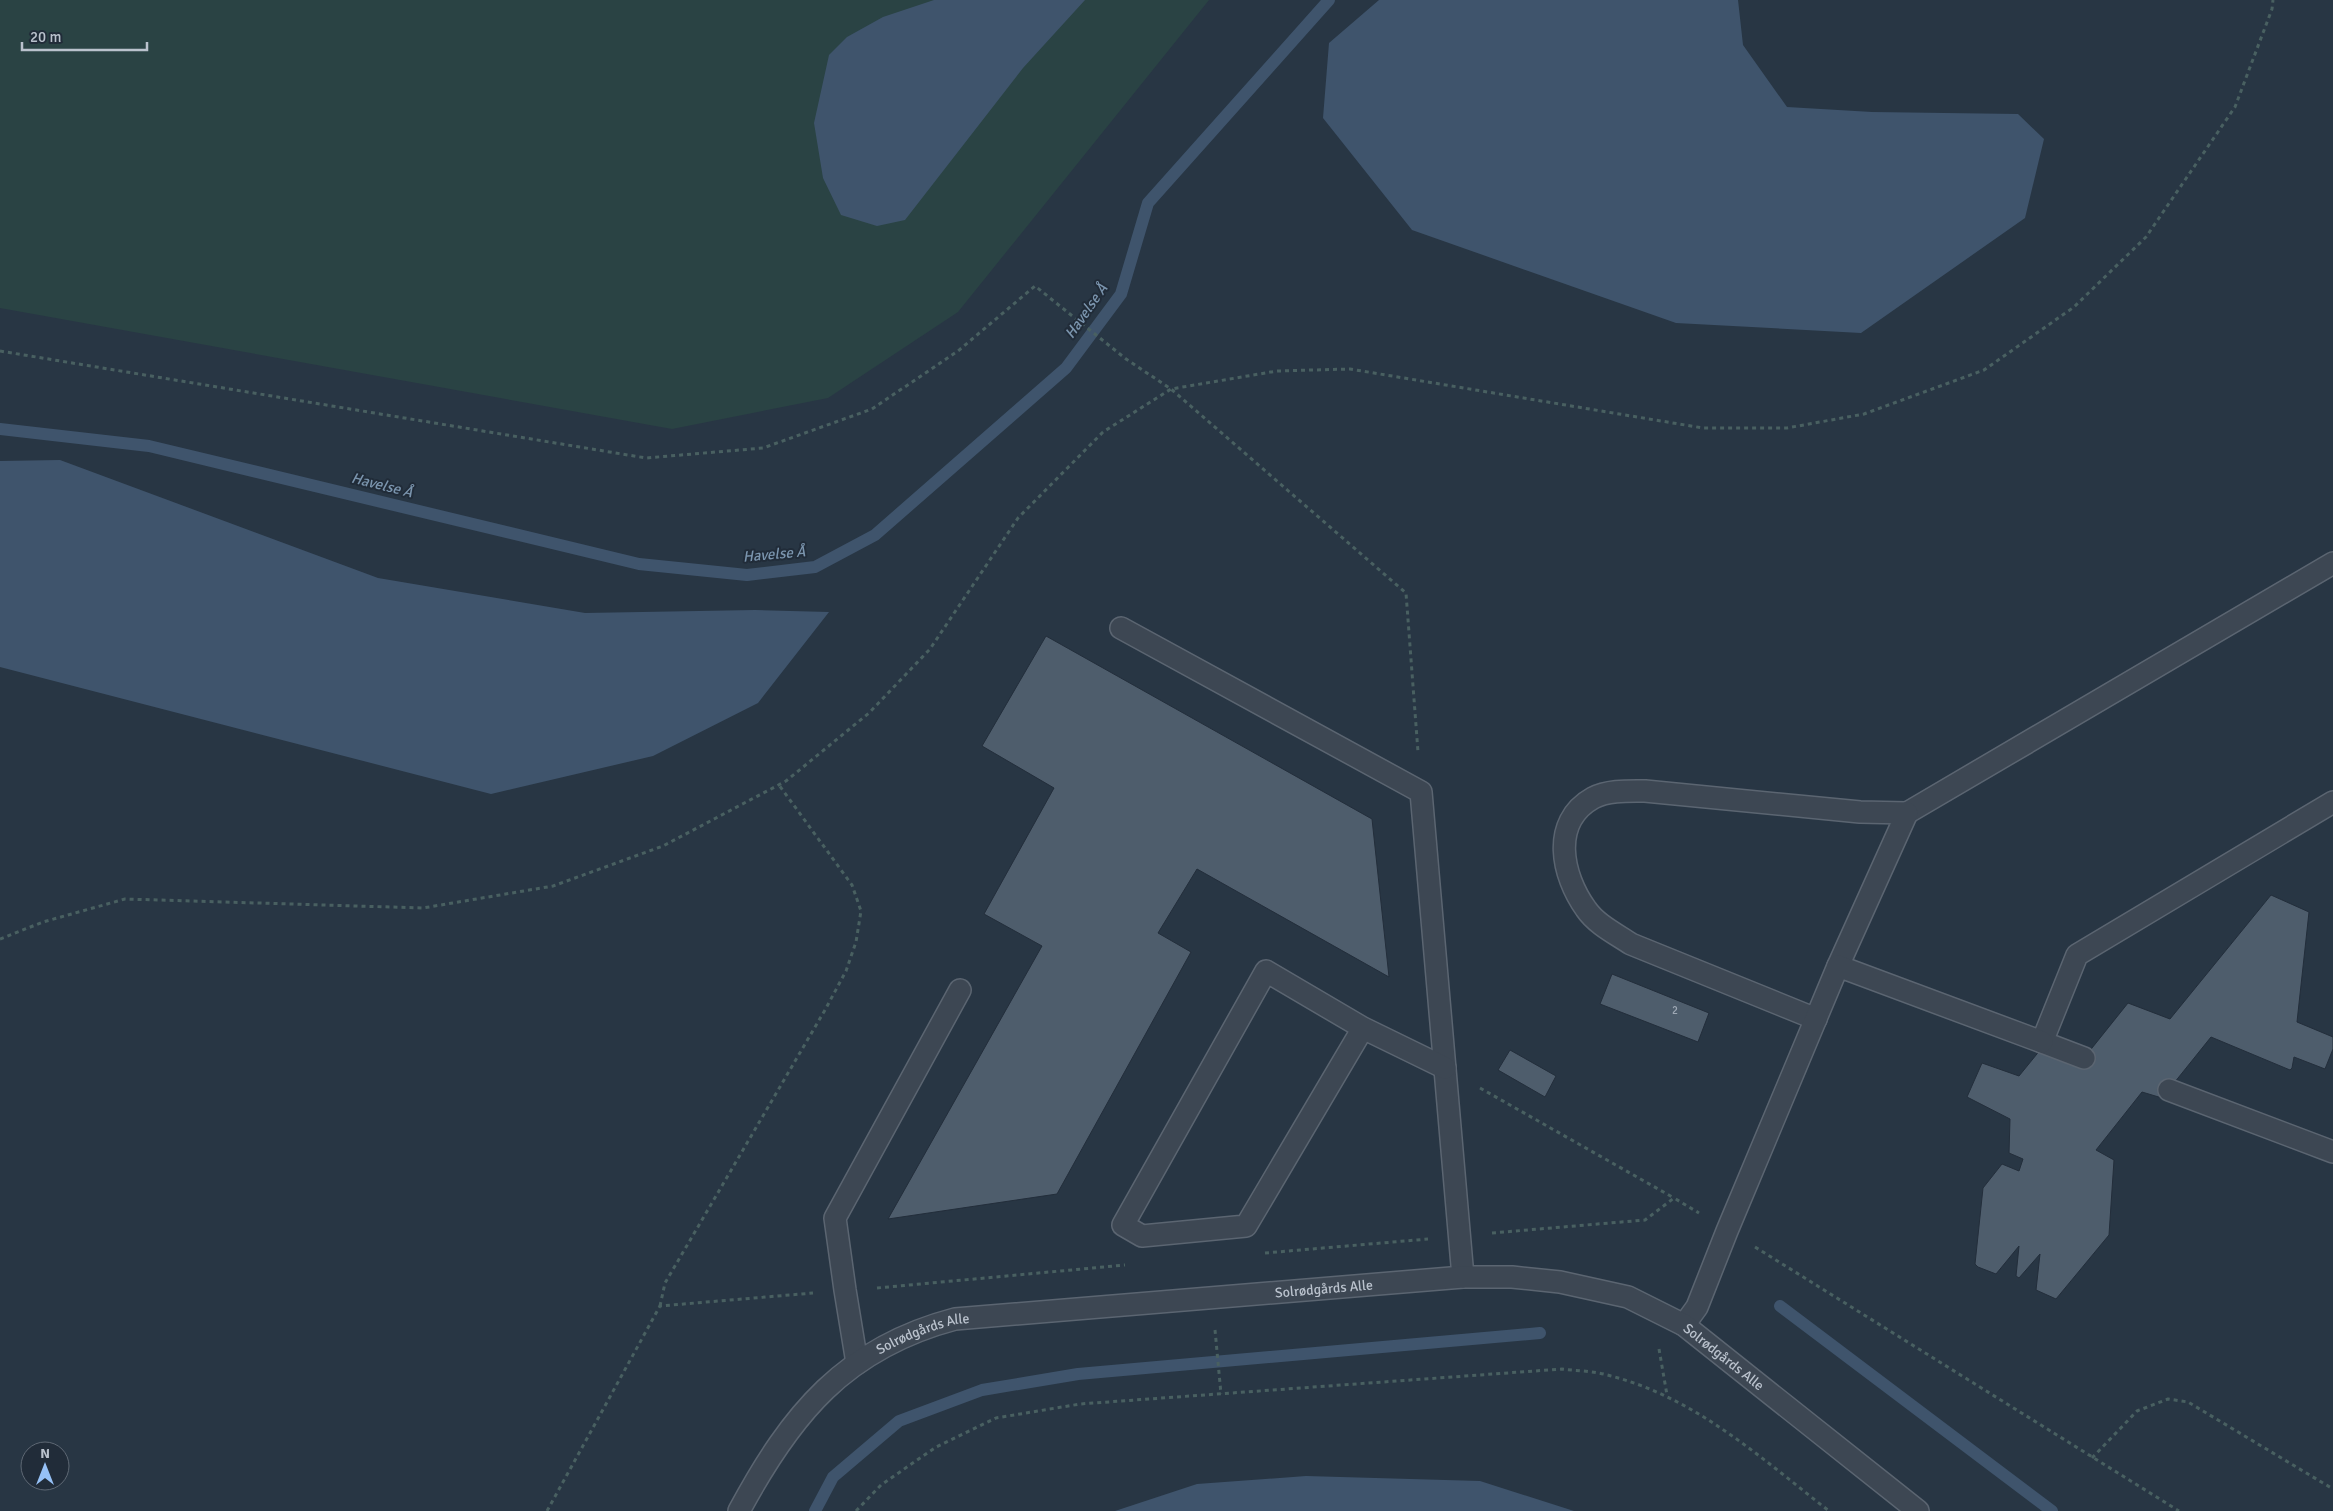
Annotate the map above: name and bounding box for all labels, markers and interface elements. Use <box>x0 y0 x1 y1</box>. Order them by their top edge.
scale bar <box>22 20 148 52</box>
text: 20 m <box>30 28 61 46</box>
water label: Havelse Å <box>1061 280 1112 342</box>
water label: Havelse Å <box>349 469 415 501</box>
water label: Havelse Å <box>742 542 807 566</box>
house number: 2 <box>1672 1004 1678 1017</box>
street label: Solrødgårds Alle <box>1274 1276 1374 1302</box>
street label: Solrødgårds Alle <box>873 1310 970 1358</box>
street label: Solrødgårds Alle <box>1680 1320 1767 1394</box>
north arrow <box>20 1441 70 1491</box>
text: N <box>40 1445 50 1462</box>

